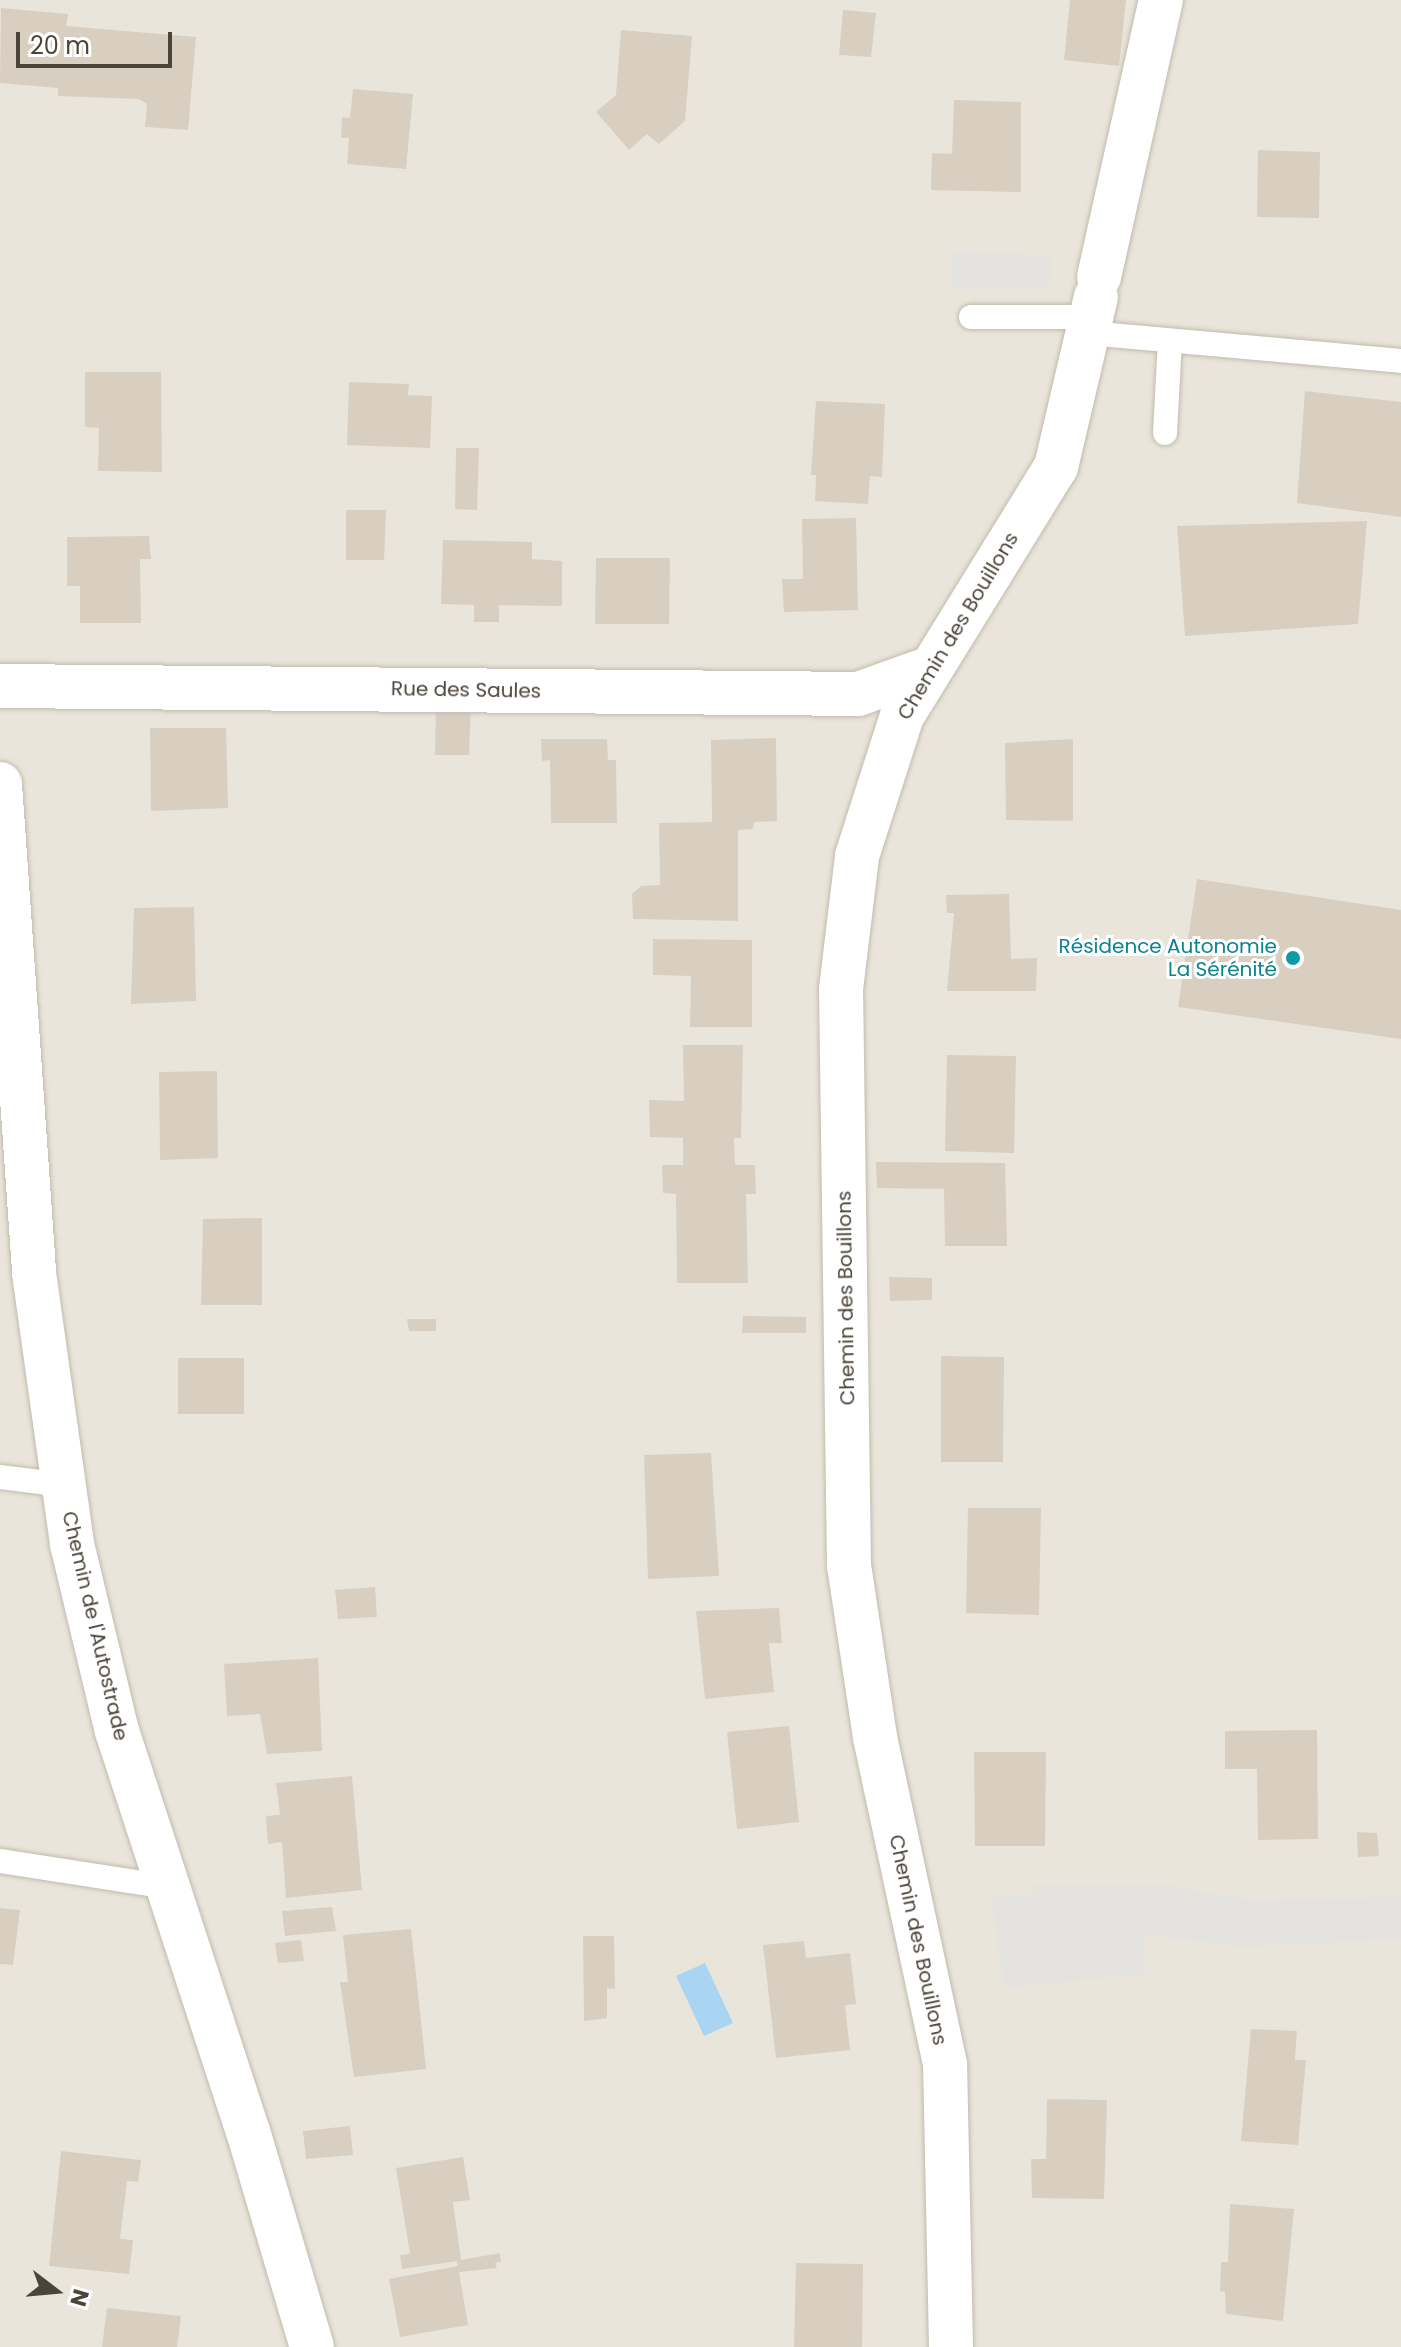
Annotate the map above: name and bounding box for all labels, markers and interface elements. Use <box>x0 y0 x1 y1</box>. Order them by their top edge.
scale bar <box>20 16 176 66</box>
text: 20 m <box>30 29 90 62</box>
street label: Chemin des Bouillons <box>892 528 1024 724</box>
street label: Rue des Saules <box>391 677 541 703</box>
place label: Résidence Autonomie La Sérénité <box>1059 934 1277 981</box>
marker: Résidence Autonomie La Sérénité <box>1284 949 1302 967</box>
street label: Chemin des Bouillons <box>832 1190 860 1406</box>
street label: Chemin de l'Autostrade <box>57 1509 133 1743</box>
street label: Chemin des Bouillons <box>884 1833 952 2047</box>
north arrow <box>16 2251 96 2331</box>
text: N <box>62 2286 97 2310</box>

